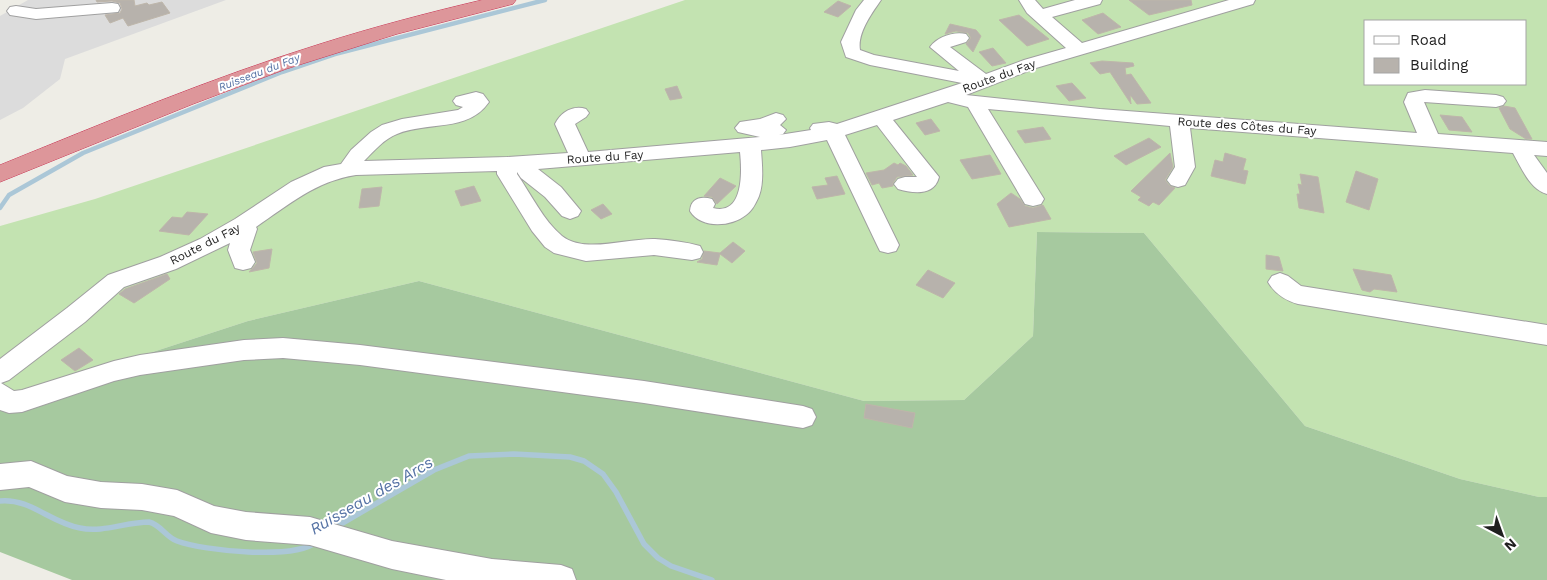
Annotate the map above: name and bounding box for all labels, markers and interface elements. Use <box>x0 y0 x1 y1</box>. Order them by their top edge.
legend <box>1364 20 1527 85</box>
text: Road <box>1410 31 1447 49</box>
water label: Ruisseau du Fay <box>217 50 303 94</box>
street label: Route du Fay <box>961 56 1038 96</box>
text: Building <box>1410 56 1468 74</box>
street label: Route des Côtes du Fay <box>1177 114 1318 138</box>
street label: Route du Fay <box>566 147 645 167</box>
street label: Route du Fay <box>168 220 243 268</box>
water label: Ruisseau des Arcs <box>306 453 436 538</box>
north arrow <box>1477 510 1527 560</box>
text: N <box>1501 535 1520 554</box>

